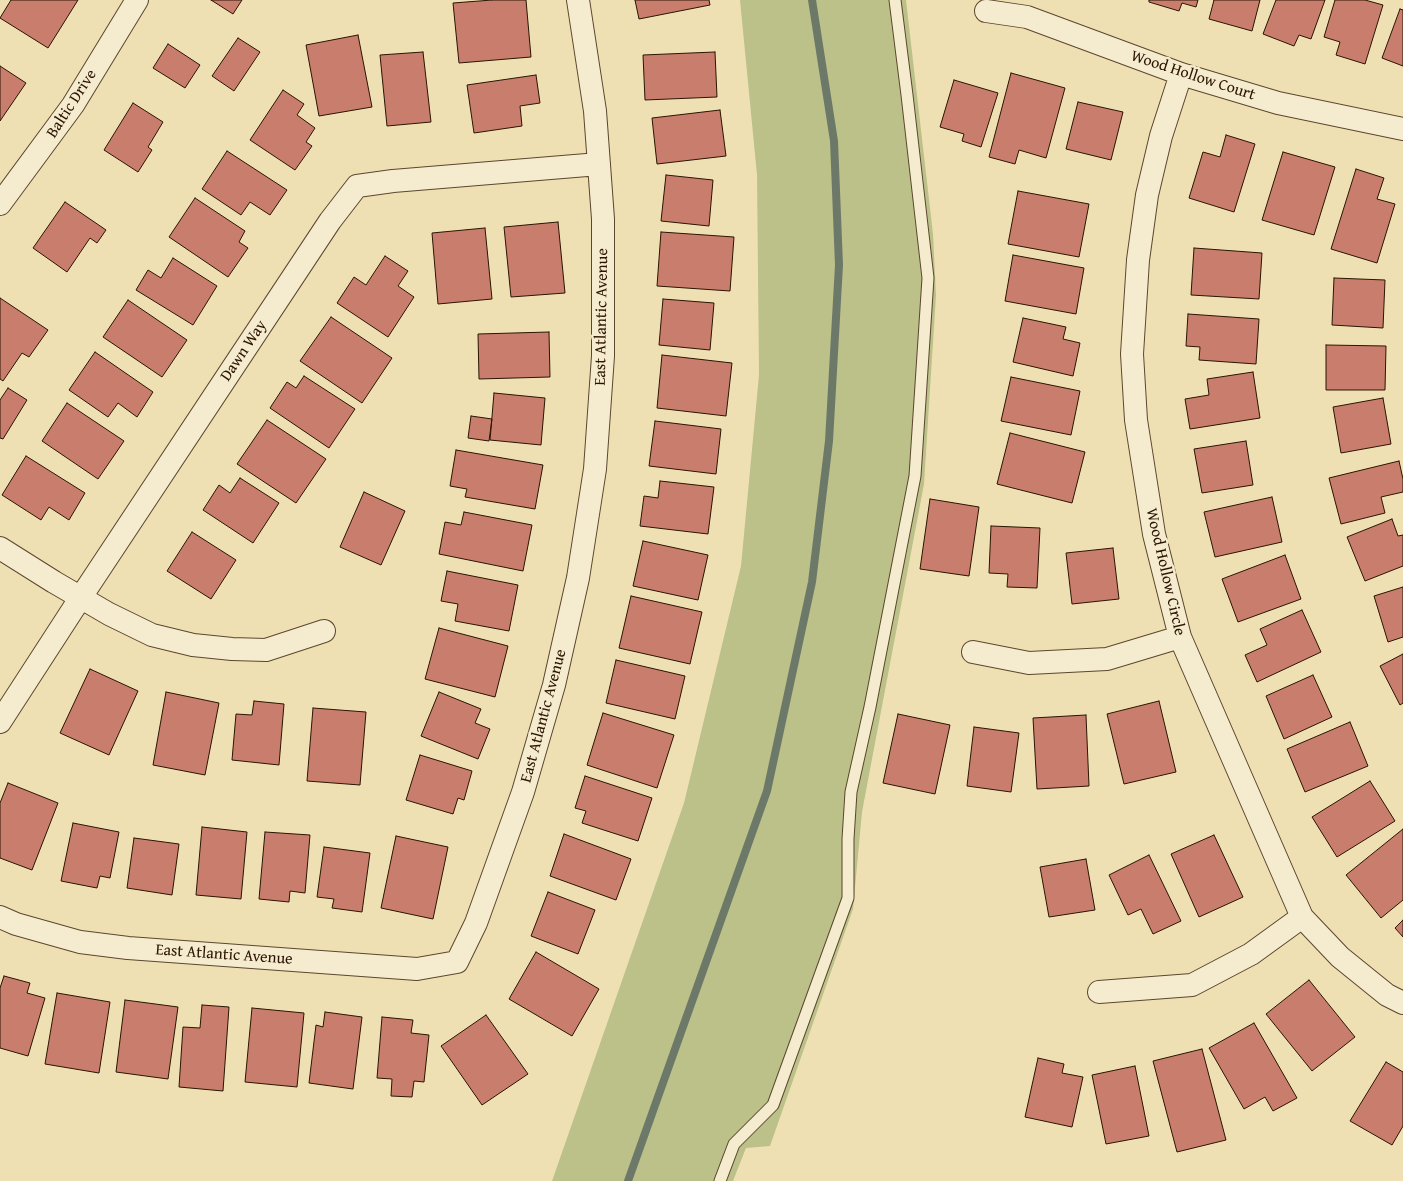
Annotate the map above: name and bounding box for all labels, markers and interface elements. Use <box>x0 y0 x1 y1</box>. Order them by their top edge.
street label: Wood Hollow Court <box>1128 47 1258 105</box>
street label: Baltic Drive <box>43 66 101 142</box>
street label: East Atlantic Avenue <box>591 248 613 386</box>
street label: Dawn Way <box>217 317 271 385</box>
street label: Wood Hollow Circle <box>1141 506 1189 638</box>
street label: East Atlantic Avenue <box>517 647 571 785</box>
street label: East Atlantic Avenue <box>155 941 293 969</box>

